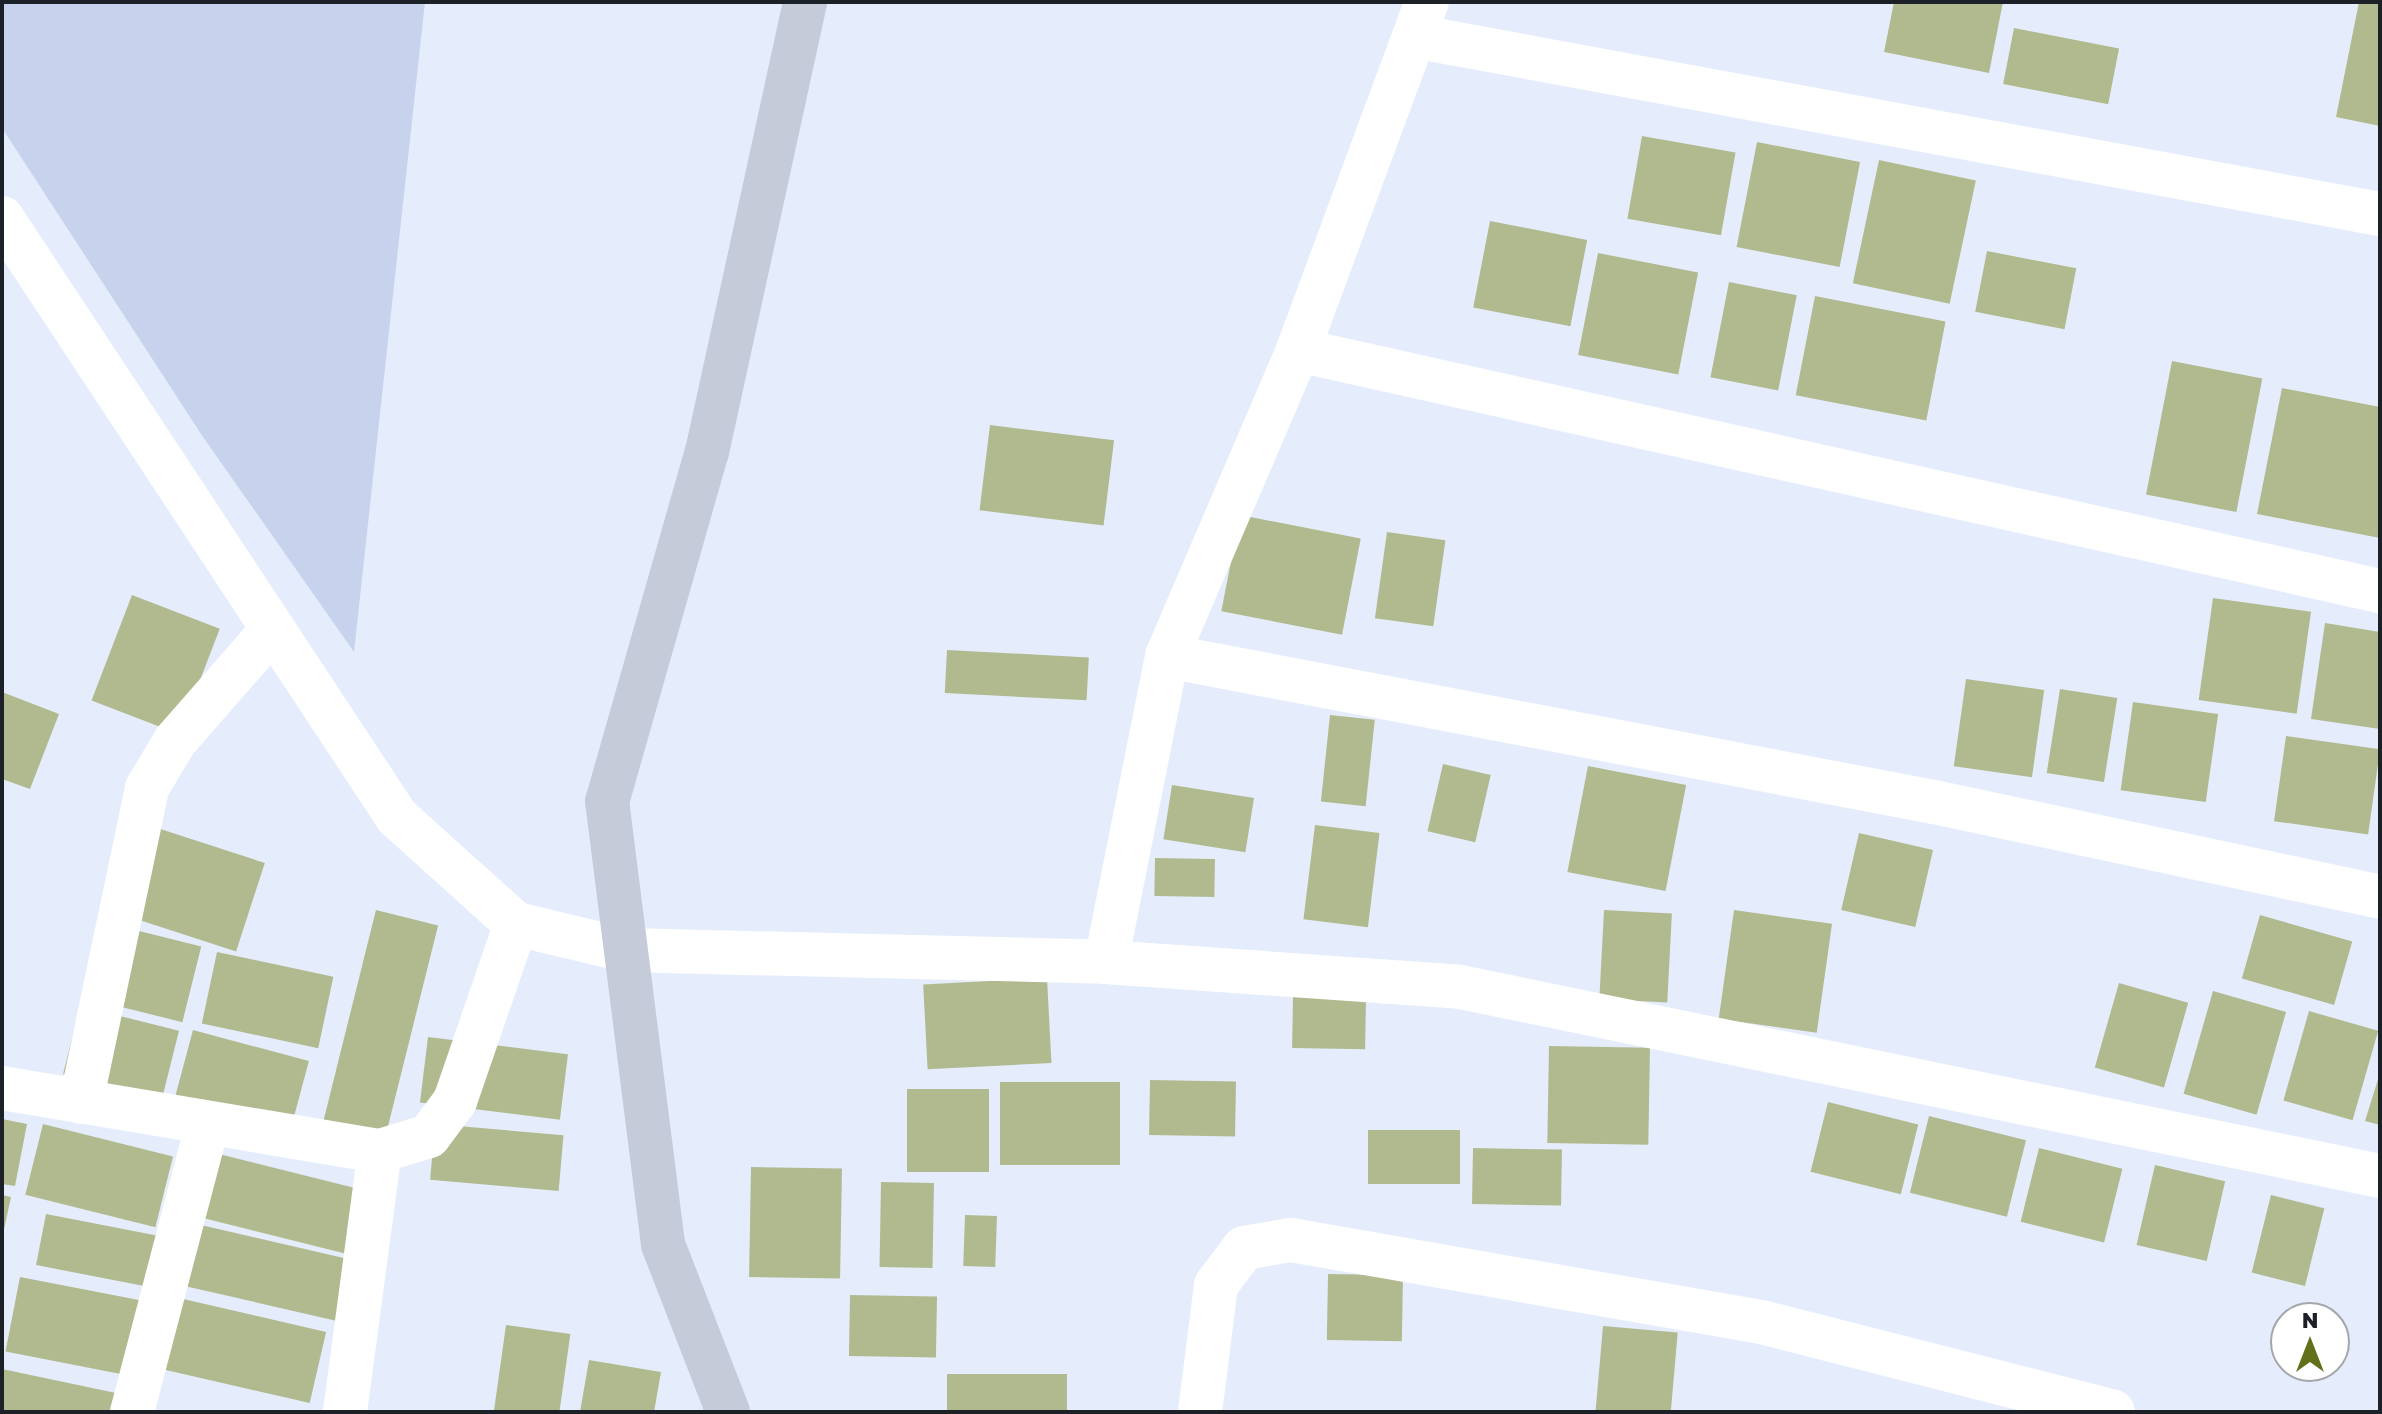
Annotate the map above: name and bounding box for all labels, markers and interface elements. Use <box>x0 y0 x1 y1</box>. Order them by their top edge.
north arrow <box>2270 1302 2350 1382</box>
text: N <box>2302 1306 2318 1333</box>

